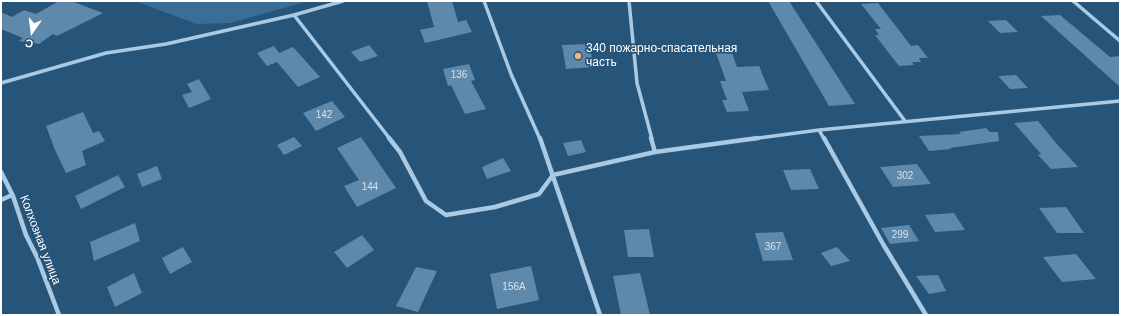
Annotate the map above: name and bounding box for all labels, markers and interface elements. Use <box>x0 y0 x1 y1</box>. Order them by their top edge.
north arrow <box>12 12 52 52</box>
text: С <box>24 37 34 50</box>
place label: 340 пожарно-спасательная часть <box>586 42 737 70</box>
marker: 340 пожарно-спасательная часть <box>573 51 583 61</box>
house number: 136 <box>451 69 467 81</box>
house number: 142 <box>316 109 332 121</box>
house number: 302 <box>897 170 913 182</box>
house number: 144 <box>362 181 378 193</box>
street label: Колхозная улица <box>16 193 64 287</box>
house number: 299 <box>892 229 908 241</box>
house number: 367 <box>765 241 781 253</box>
house number: 156А <box>502 281 526 293</box>

